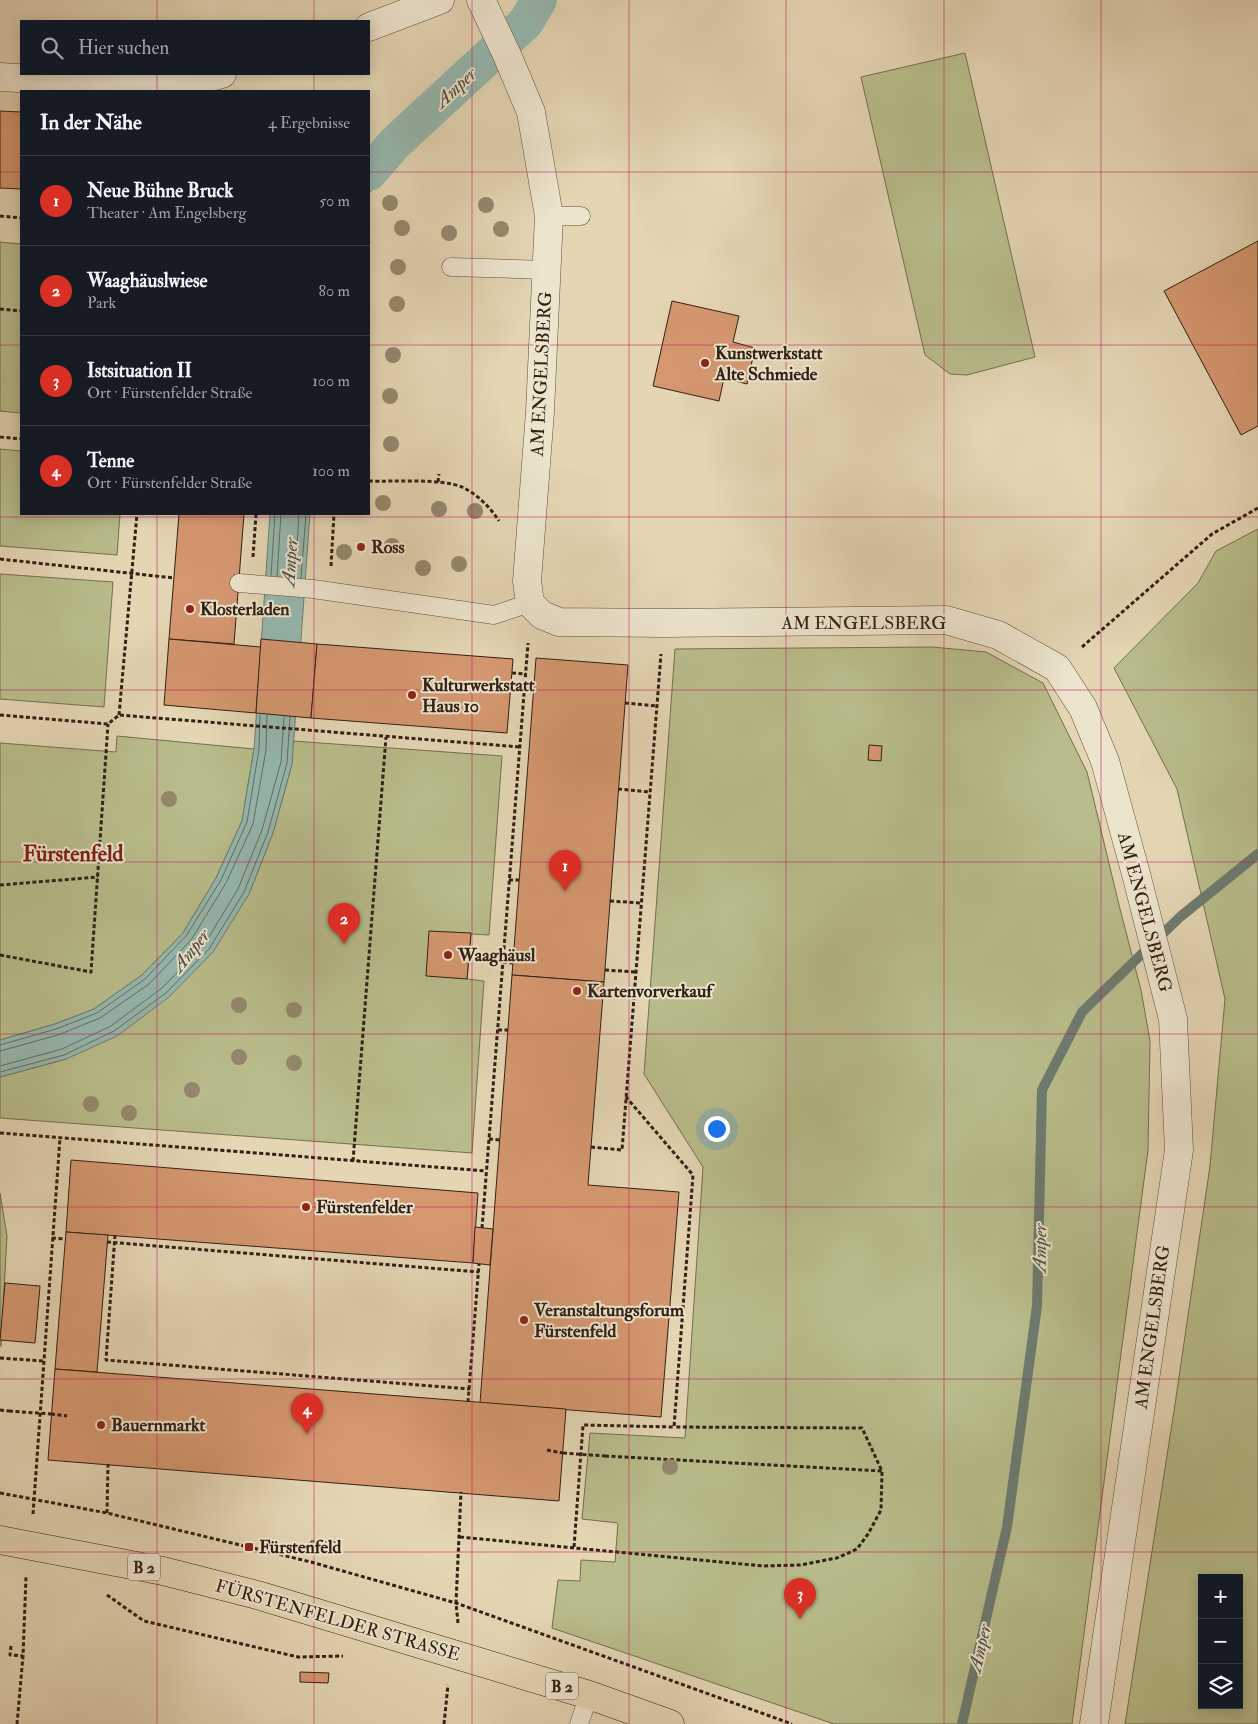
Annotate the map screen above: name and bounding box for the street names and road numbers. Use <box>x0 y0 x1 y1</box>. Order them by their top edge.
street label: AM ENGELSBERG <box>526 291 557 458</box>
street label: AM ENGELSBERG <box>781 612 946 635</box>
street label: AM ENGELSBERG <box>1112 829 1177 995</box>
street label: AM ENGELSBERG <box>1129 1244 1175 1411</box>
road number: B 2 <box>128 1554 160 1580</box>
street label: FÜRSTENFELDER STRASSE <box>213 1574 463 1667</box>
road number: B 2 <box>546 1672 578 1700</box>

